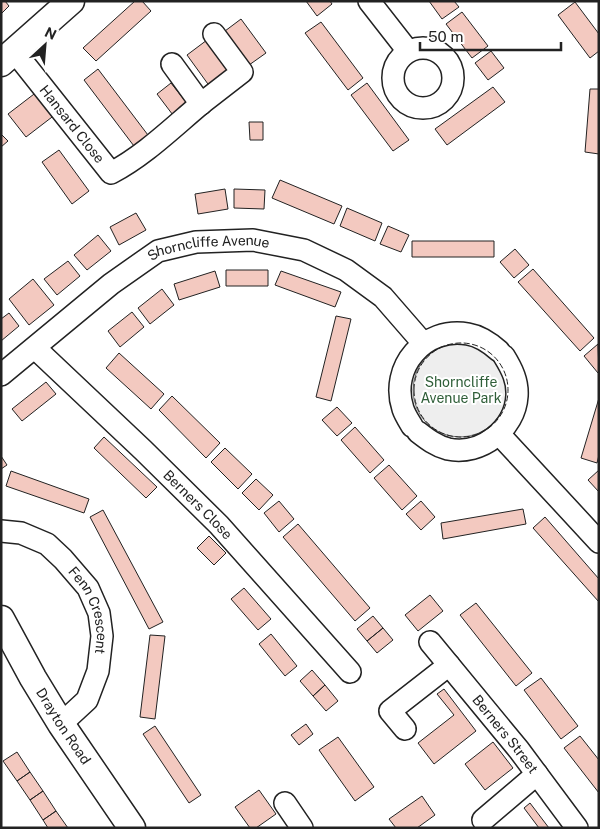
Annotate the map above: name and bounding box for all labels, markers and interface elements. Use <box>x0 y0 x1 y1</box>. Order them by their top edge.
north arrow <box>20 20 70 70</box>
scale bar <box>420 20 561 52</box>
text: N <box>42 24 59 43</box>
text: 50 m <box>428 28 463 45</box>
street label: Hansard Close <box>36 82 108 166</box>
street label: Shorncliffe Avenue <box>144 232 271 264</box>
park label: Shorncliffe Avenue Park <box>420 374 502 406</box>
street label: Berners Close <box>160 467 236 543</box>
street label: Fenn Crescent <box>65 563 110 655</box>
street label: Drayton Road <box>33 685 94 767</box>
street label: Berners Street <box>469 692 541 776</box>

